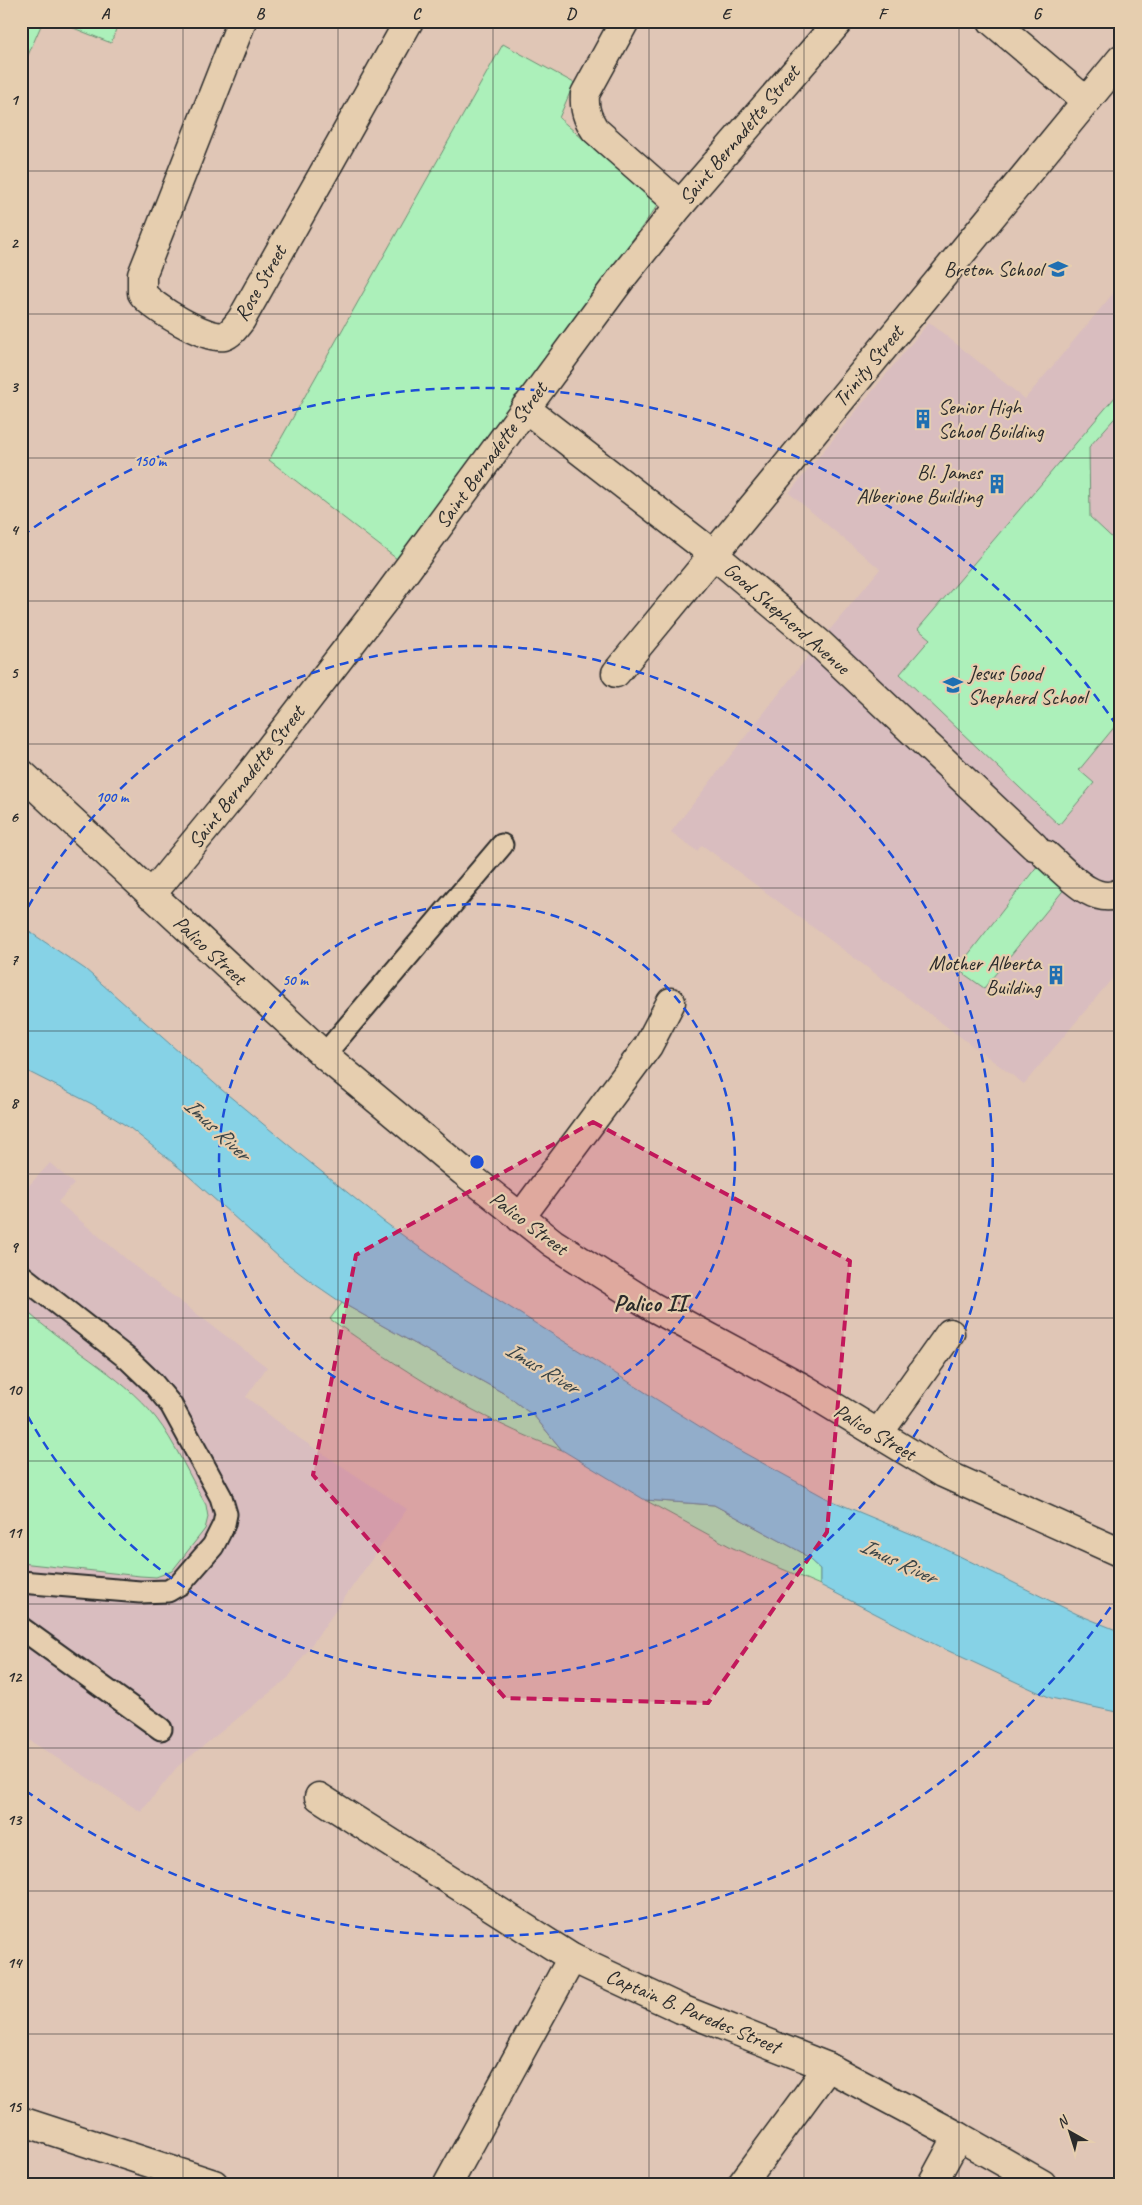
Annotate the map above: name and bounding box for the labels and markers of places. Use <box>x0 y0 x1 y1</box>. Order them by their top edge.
place label: Breton School <box>944 256 1046 282</box>
school or university icon: Breton School <box>1047 258 1069 280</box>
place label: Senior High School Building <box>938 394 1045 444</box>
building icon: Senior High School Building <box>912 408 934 430</box>
place label: Bl. James Alberione Building <box>856 459 984 509</box>
building icon: Bl. James Alberione Building <box>986 473 1008 495</box>
place label: Jesus Good Shepherd School <box>967 660 1090 710</box>
school or university icon: Jesus Good Shepherd School <box>942 674 964 696</box>
place label: Mother Alberta Building <box>929 950 1043 1000</box>
building icon: Mother Alberta Building <box>1045 964 1067 986</box>
centre of rings <box>468 1153 486 1171</box>

